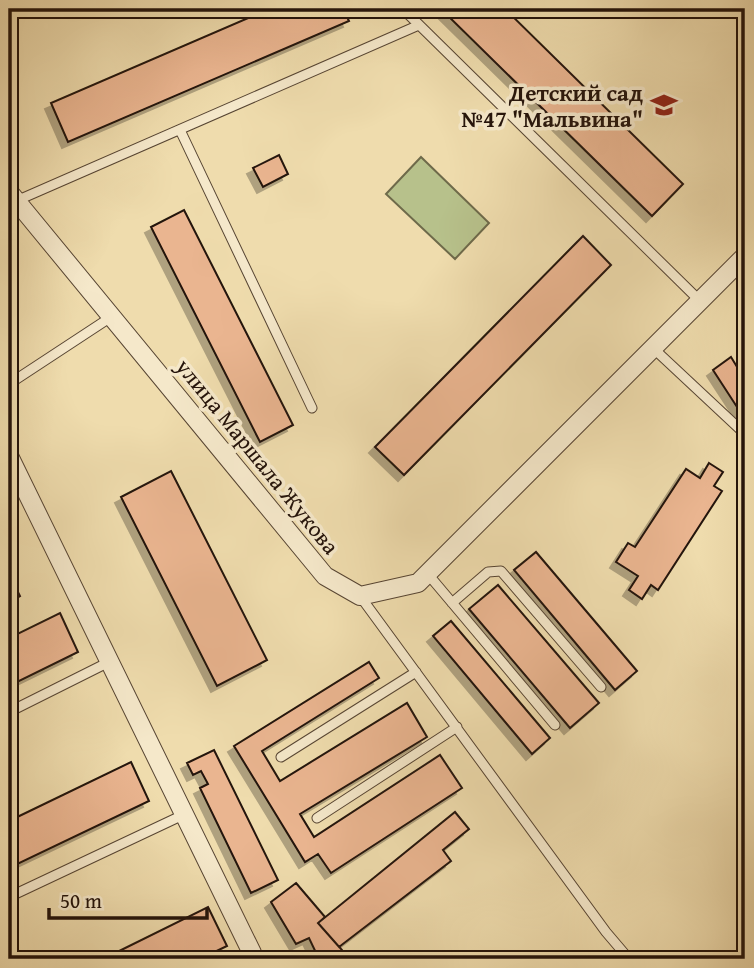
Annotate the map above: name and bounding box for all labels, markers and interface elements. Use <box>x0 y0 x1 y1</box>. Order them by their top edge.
place label: Детский сад №47 "Мальвина" <box>461 76 643 135</box>
school or university icon: Детский сад №47 "Мальвина" <box>649 90 679 120</box>
street label: улица Маршала Жукова <box>168 350 348 561</box>
scale bar <box>49 877 206 921</box>
text: 50 m <box>60 885 102 916</box>

